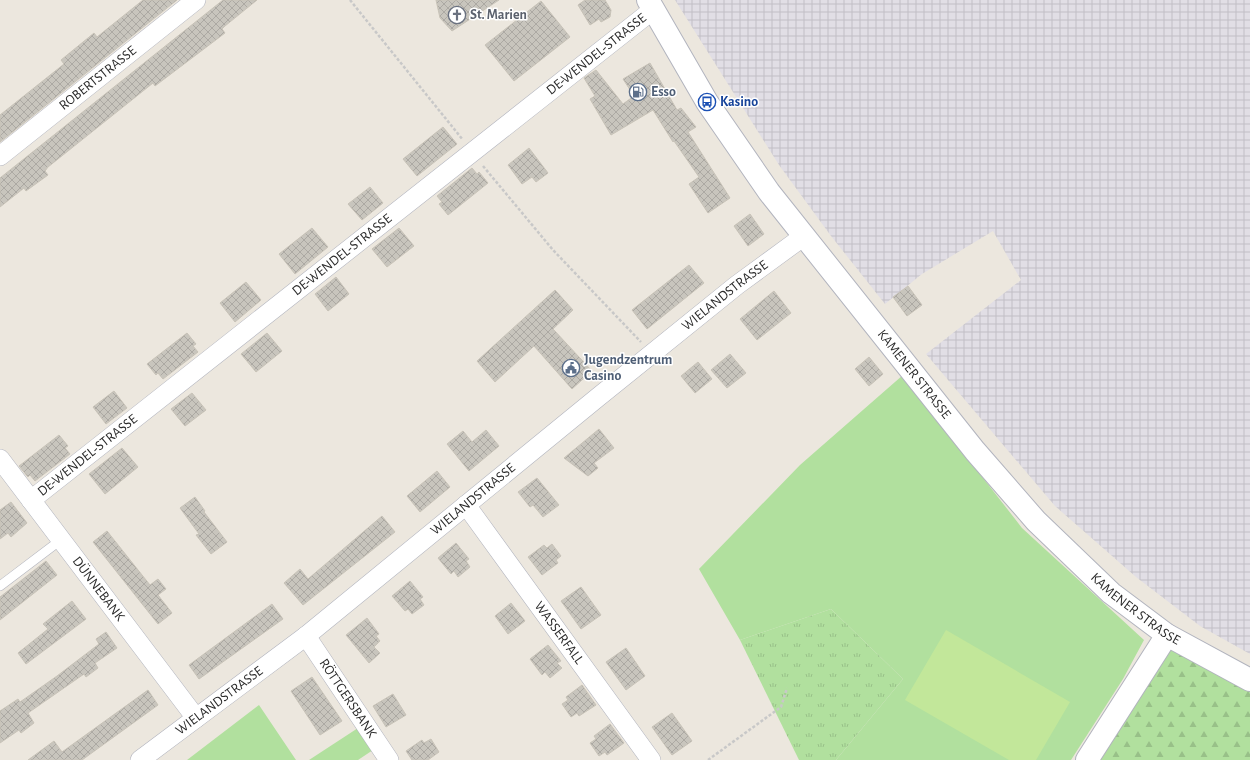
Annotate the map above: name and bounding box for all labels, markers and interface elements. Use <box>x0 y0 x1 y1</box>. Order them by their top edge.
church icon: St. Marien <box>447 5 467 25</box>
place label: St. Marien <box>470 8 527 22</box>
street label: DE-WENDEL-STRASSE <box>544 11 649 98</box>
street label: ROBERTSTRASSE <box>57 43 139 113</box>
fuel station icon: Esso <box>628 82 648 102</box>
place label: Esso <box>651 85 676 99</box>
bus stop icon: Kasino <box>697 92 717 112</box>
place label: Kasino <box>720 95 758 109</box>
street label: DE-WENDEL-STRASSE <box>290 211 395 298</box>
street label: WIELANDSTRASSE <box>679 258 771 333</box>
street label: KAMENER STRASSE <box>875 327 954 421</box>
place label: Jugendzentrum Casino <box>584 353 672 383</box>
public building icon: Jugendzentrum Casino <box>561 358 581 378</box>
street label: DE-WENDEL-STRASSE <box>35 412 140 499</box>
street label: WIELANDSTRASSE <box>428 461 518 538</box>
street label: DÜNNEBANK <box>70 554 127 624</box>
street label: KAMENER STRASSE <box>1088 570 1183 648</box>
street label: WASSERFALL <box>532 599 586 667</box>
street label: RÖTTGERSBANK <box>316 656 379 741</box>
street label: WIELANDSTRASSE <box>173 664 266 738</box>

